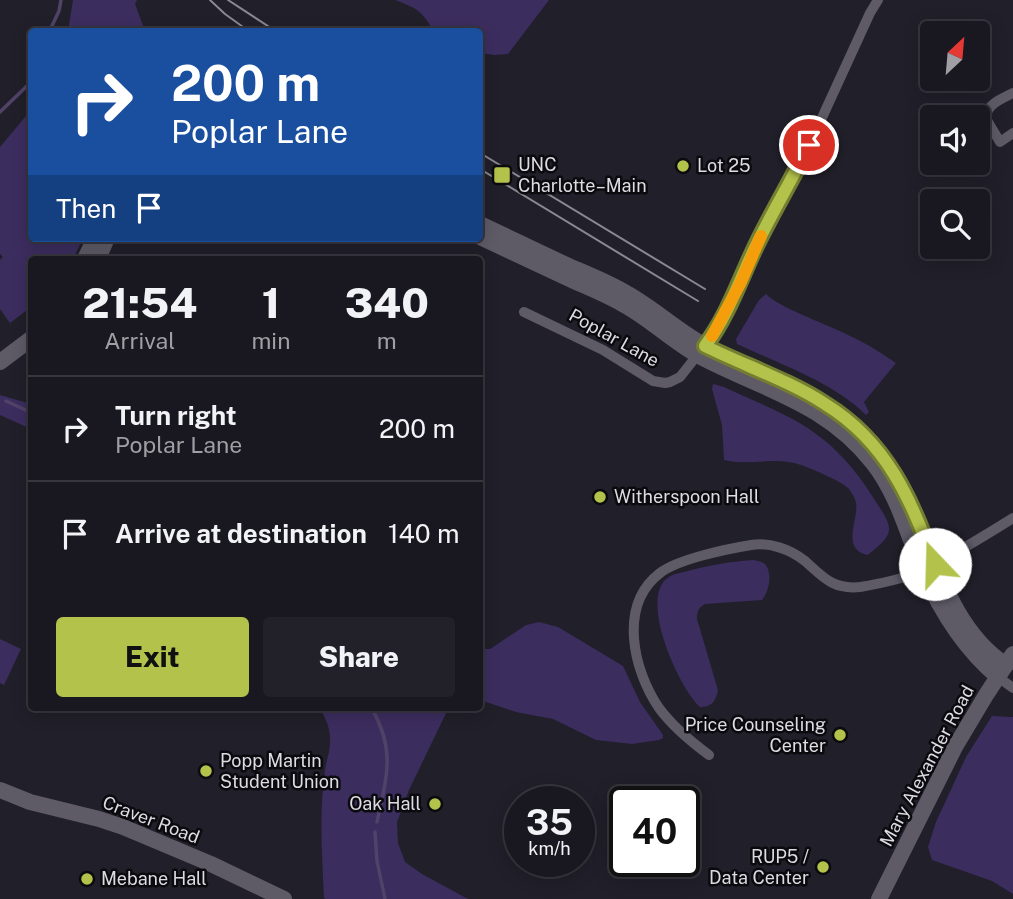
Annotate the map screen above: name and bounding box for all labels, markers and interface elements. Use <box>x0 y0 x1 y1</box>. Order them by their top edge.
north arrow <box>920 21 990 91</box>
map controls <box>920 21 990 259</box>
text: 200 m <box>171 54 320 112</box>
icon: right <box>56 56 147 147</box>
button: sound <box>920 105 990 175</box>
text: Poplar Lane <box>171 113 348 150</box>
pin <box>779 115 839 175</box>
icon: arrive <box>790 126 828 164</box>
place label: UNC Charlotte–Main <box>518 154 647 196</box>
place label: Lot 25 <box>697 155 750 176</box>
marker: Lot 25 <box>675 158 691 174</box>
marker: UNC Charlotte–Main <box>492 165 512 185</box>
icon: arrive <box>130 189 168 227</box>
button: search <box>920 189 990 259</box>
text: Then <box>56 193 116 224</box>
text: 21:54 <box>82 278 197 327</box>
text: 1 <box>262 278 280 327</box>
text: 340 <box>345 278 429 327</box>
street label: Poplar Lane <box>566 304 663 371</box>
text: Arrival <box>104 327 175 354</box>
text: min <box>251 327 290 354</box>
text: m <box>377 327 397 354</box>
text: Turn right <box>115 400 237 431</box>
icon: right <box>56 410 94 448</box>
text: 200 m <box>379 413 455 444</box>
text: Poplar Lane <box>115 431 242 458</box>
place label: Witherspoon Hall <box>614 486 759 507</box>
marker: Witherspoon Hall <box>592 489 608 505</box>
icon: arrive <box>56 515 94 553</box>
text: Arrive at destination <box>115 518 367 549</box>
text: 140 m <box>388 518 460 549</box>
position arrow <box>898 527 972 601</box>
button: Exit <box>56 617 249 697</box>
button: Share <box>263 617 455 697</box>
street label: Mary Alexander Road <box>875 682 978 850</box>
place label: Price Counseling Center <box>685 714 826 756</box>
marker: Price Counseling Center <box>832 727 848 743</box>
place label: Popp Martin Student Union <box>220 750 339 792</box>
marker: Popp Martin Student Union <box>198 763 214 779</box>
speed limit sign: 40 <box>609 786 700 877</box>
street label: Craver Road <box>100 791 203 848</box>
place label: Oak Hall <box>349 793 421 814</box>
marker: Oak Hall <box>427 796 443 812</box>
text: 35 <box>526 802 573 843</box>
text: km/h <box>528 838 571 859</box>
place label: RUP5 / Data Center <box>709 846 810 888</box>
marker: RUP5 / Data Center <box>815 859 831 875</box>
place label: Mebane Hall <box>101 868 207 889</box>
marker: Mebane Hall <box>79 871 95 887</box>

